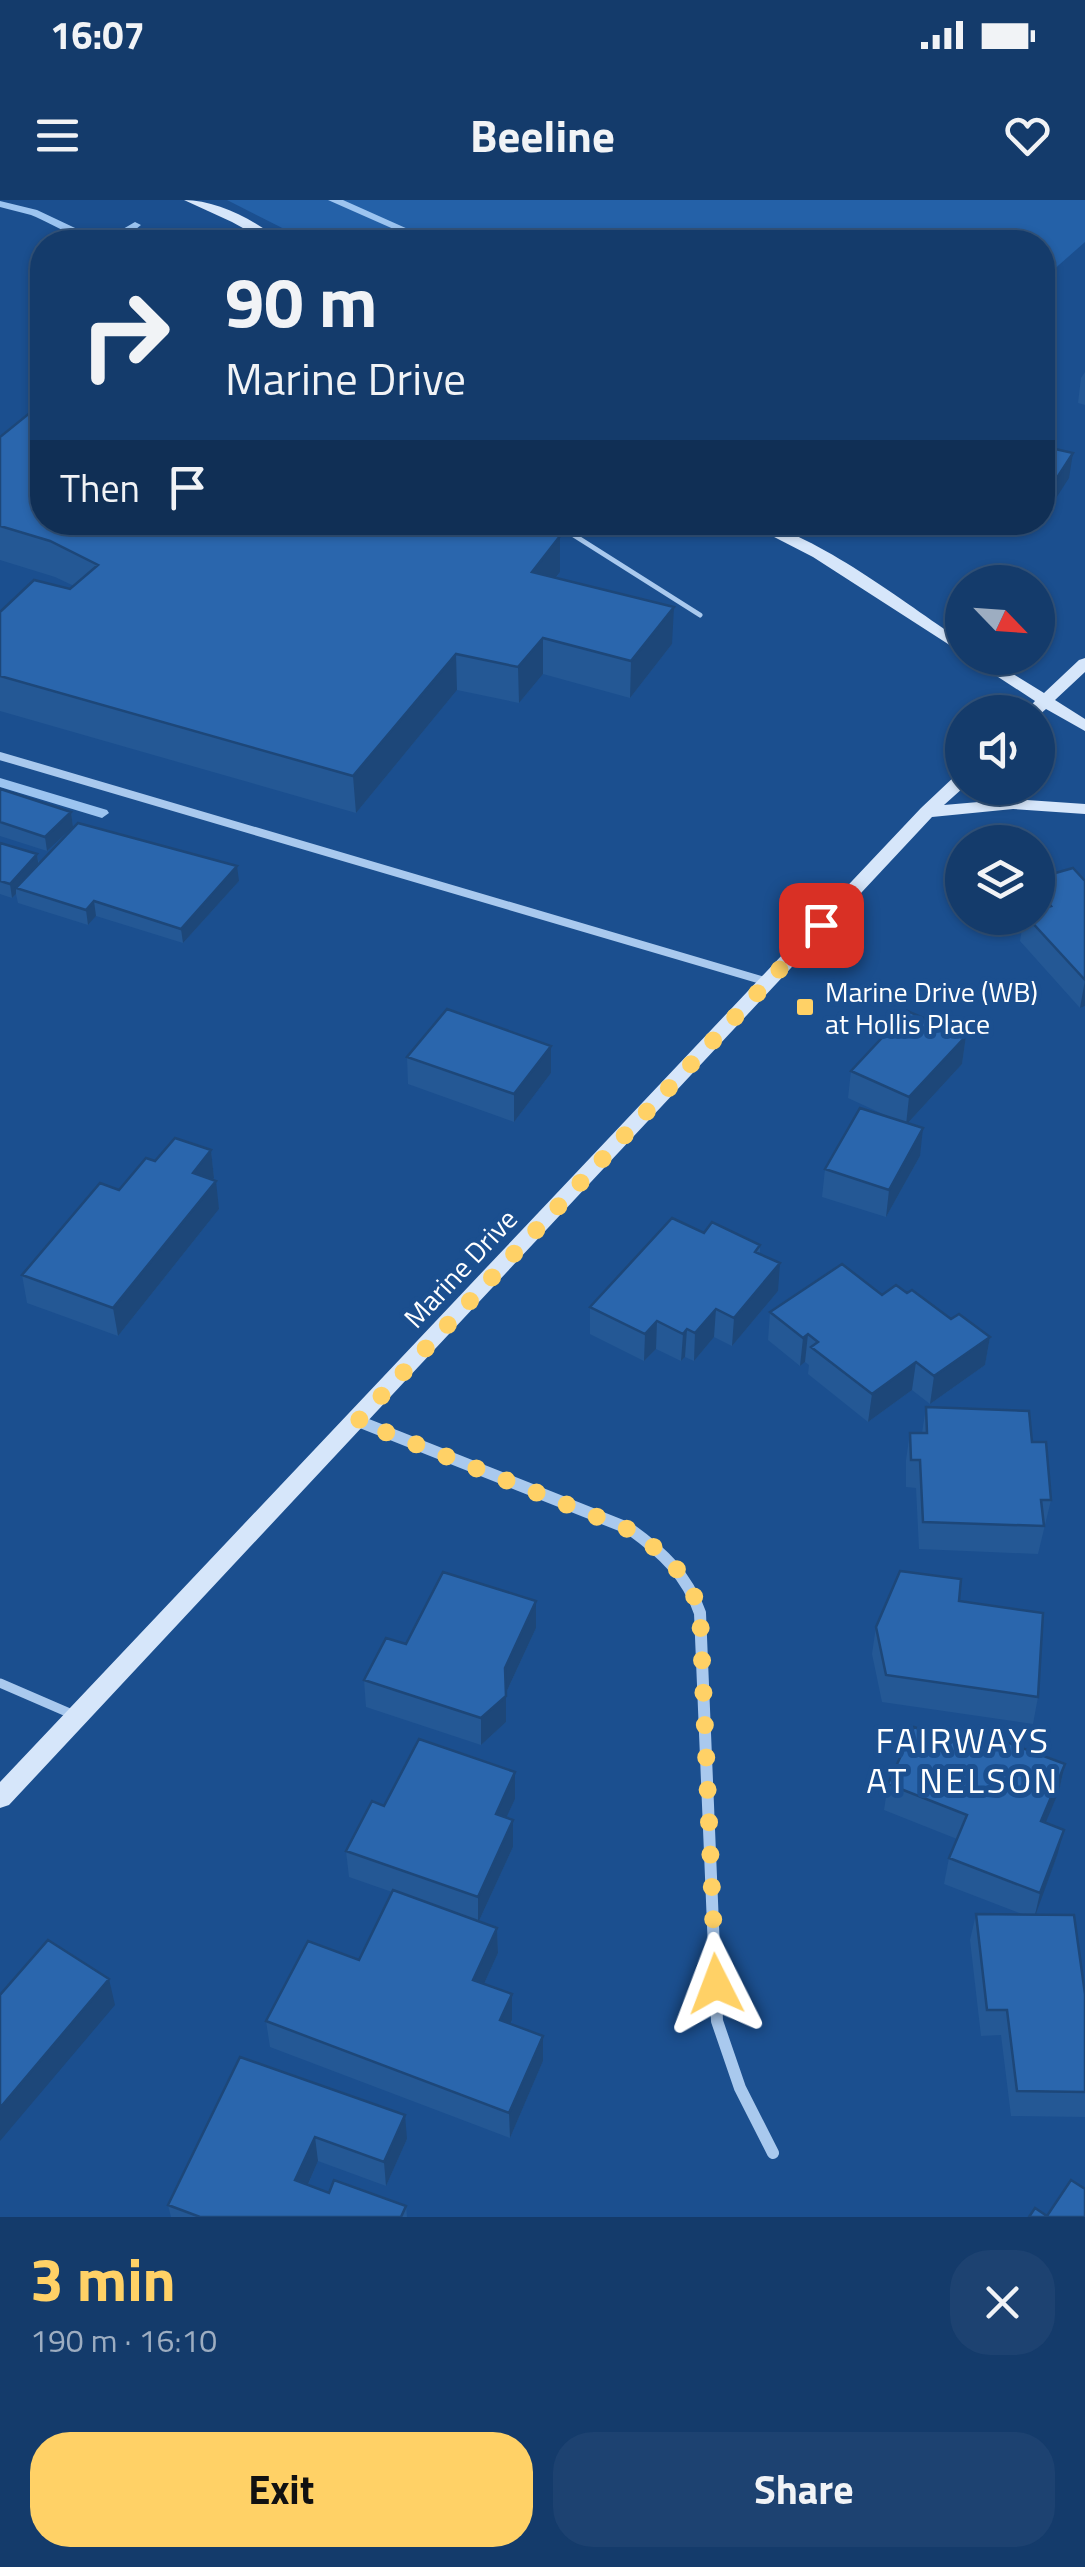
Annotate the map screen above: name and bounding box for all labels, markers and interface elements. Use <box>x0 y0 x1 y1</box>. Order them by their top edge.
text: 16:07 <box>50 6 145 64</box>
text: Beeline <box>470 101 615 169</box>
icon: menu <box>30 108 85 163</box>
icon: heart <box>1000 108 1055 163</box>
text: 90 m <box>225 248 378 354</box>
icon: right <box>60 270 190 400</box>
text: Marine Drive <box>225 344 466 412</box>
text: Then <box>60 459 140 517</box>
icon: arrive <box>160 460 215 515</box>
north arrow <box>945 565 1055 675</box>
map controls <box>945 565 1055 935</box>
button: sound <box>945 695 1055 805</box>
button: layers <box>945 825 1055 935</box>
pin <box>779 883 864 968</box>
icon: arrive <box>794 898 849 953</box>
place label: Marine Drive (WB) at Hollis Place <box>825 970 1038 1045</box>
marker: Marine Drive (WB) at Hollis Place <box>794 996 816 1018</box>
street label: Marine Drive <box>393 1199 527 1337</box>
district label: FAIRWAYS AT NELSON <box>866 1713 1060 1807</box>
position arrow <box>664 1932 768 2036</box>
text: 3 min <box>30 2233 176 2324</box>
button: close <box>950 2250 1055 2355</box>
text: 190 m · 16:10 <box>30 2316 217 2364</box>
button: Exit <box>30 2432 533 2547</box>
button: Share <box>553 2432 1055 2547</box>

